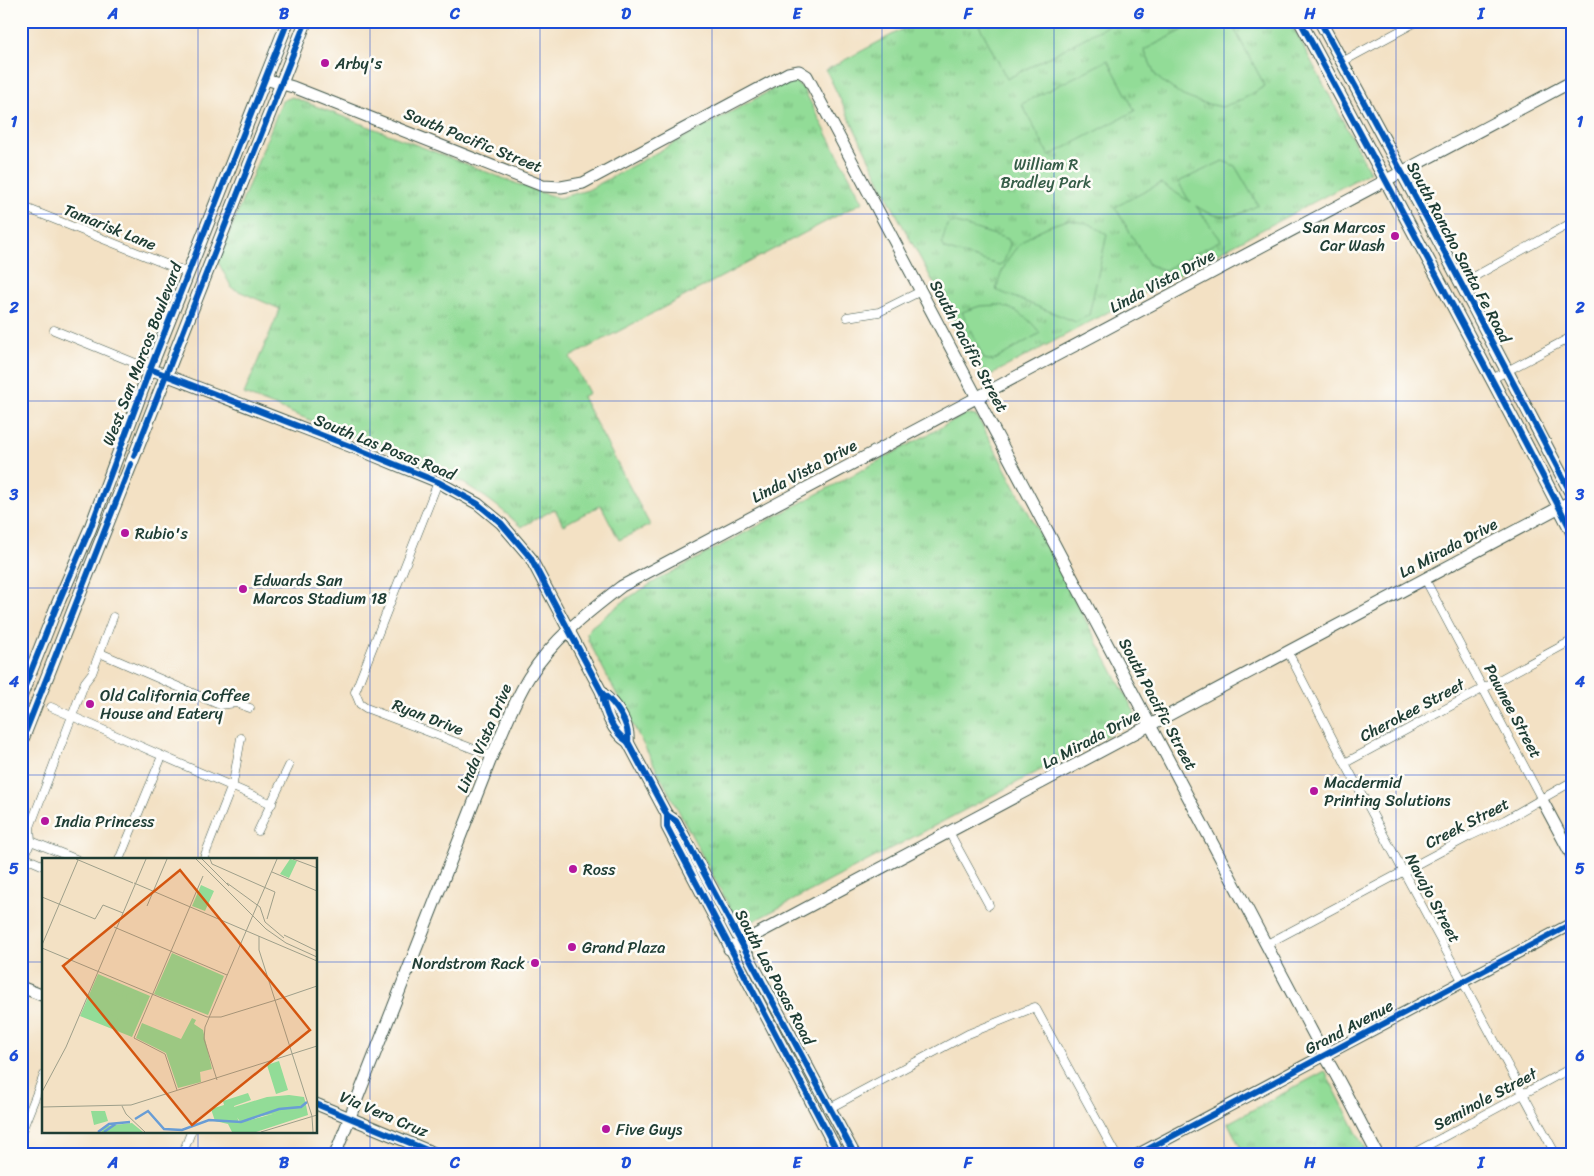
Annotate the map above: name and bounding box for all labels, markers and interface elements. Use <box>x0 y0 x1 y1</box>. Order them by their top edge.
text: A <box>107 0 118 28</box>
text: B <box>279 0 290 28</box>
text: C <box>449 0 461 28</box>
text: D <box>621 0 631 28</box>
text: E <box>793 0 803 28</box>
text: F <box>963 0 974 28</box>
text: G <box>1133 0 1145 28</box>
text: H <box>1303 0 1316 28</box>
text: I <box>1477 0 1486 28</box>
place label: Arby's <box>334 49 383 78</box>
marker: Arby's <box>319 57 331 69</box>
street label: South Pacific Street <box>399 99 547 181</box>
text: 1 <box>11 107 18 136</box>
text: 1 <box>1577 107 1584 136</box>
park label: William R Bradley Park <box>1000 150 1092 197</box>
street label: South Rancho Santa Fe Road <box>1399 156 1520 350</box>
street label: Tamarisk Lane <box>59 195 161 259</box>
place label: San Marcos Car Wash <box>1303 213 1386 260</box>
marker: San Marcos Car Wash <box>1389 230 1401 242</box>
street label: Linda Vista Drive <box>1104 241 1220 321</box>
street label: West San Marcos Boulevard <box>94 257 191 450</box>
street label: South Pacific Street <box>922 274 1016 418</box>
text: 2 <box>8 293 19 322</box>
text: 2 <box>1574 293 1585 322</box>
street label: South Las Posas Road <box>310 405 462 489</box>
street label: Linda Vista Drive <box>746 431 862 511</box>
text: 3 <box>9 480 19 509</box>
text: 3 <box>1575 480 1585 509</box>
street label: La Mirada Drive <box>1393 510 1503 586</box>
place label: Rubio's <box>135 519 188 548</box>
marker: Rubio's <box>119 527 131 539</box>
place label: Edwards San Marcos Stadium 18 <box>253 566 387 613</box>
marker: Edwards San Marcos Stadium 18 <box>237 583 249 595</box>
street label: South Pacific Street <box>1111 632 1205 776</box>
street label: Pawnee Street <box>1476 658 1550 764</box>
text: 4 <box>8 667 19 696</box>
text: 4 <box>1574 667 1585 696</box>
street label: Cherokee Street <box>1354 670 1470 750</box>
street label: Linda Vista Drive <box>448 678 520 797</box>
place label: Old California Coffee House and Eatery <box>100 681 250 728</box>
street label: Ryan Drive <box>388 690 468 744</box>
marker: Old California Coffee House and Eatery <box>84 698 96 710</box>
street label: La Mirada Drive <box>1036 701 1146 777</box>
place label: Macdermid Printing Solutions <box>1324 768 1451 815</box>
marker: Macdermid Printing Solutions <box>1308 785 1320 797</box>
street label: Creek Street <box>1420 789 1514 857</box>
place label: India Princess <box>54 807 155 836</box>
marker: India Princess <box>39 815 51 827</box>
street label: Navajo Street <box>1397 848 1469 948</box>
text: 5 <box>9 854 19 883</box>
text: 5 <box>1575 854 1585 883</box>
place label: Ross <box>583 855 616 884</box>
inset map <box>42 858 318 1134</box>
marker: Ross <box>567 863 579 875</box>
street label: South Las Posas Road <box>727 904 824 1052</box>
place label: Grand Plaza <box>582 933 665 962</box>
marker: Grand Plaza <box>566 941 578 953</box>
place label: Nordstrom Rack <box>412 949 525 978</box>
marker: Nordstrom Rack <box>529 957 541 969</box>
street label: Grand Avenue <box>1299 991 1399 1063</box>
text: 6 <box>8 1041 19 1070</box>
text: 6 <box>1574 1041 1585 1070</box>
street label: Seminole Street <box>1428 1059 1543 1139</box>
street label: Via Vera Cruz <box>335 1082 433 1146</box>
place label: Five Guys <box>616 1115 683 1144</box>
marker: Five Guys <box>600 1123 612 1135</box>
text: A <box>107 1148 118 1176</box>
text: B <box>279 1148 290 1176</box>
text: C <box>449 1148 461 1176</box>
text: D <box>621 1148 631 1176</box>
text: E <box>793 1148 803 1176</box>
text: F <box>963 1148 974 1176</box>
text: G <box>1133 1148 1145 1176</box>
text: H <box>1303 1148 1316 1176</box>
text: I <box>1477 1148 1486 1176</box>

